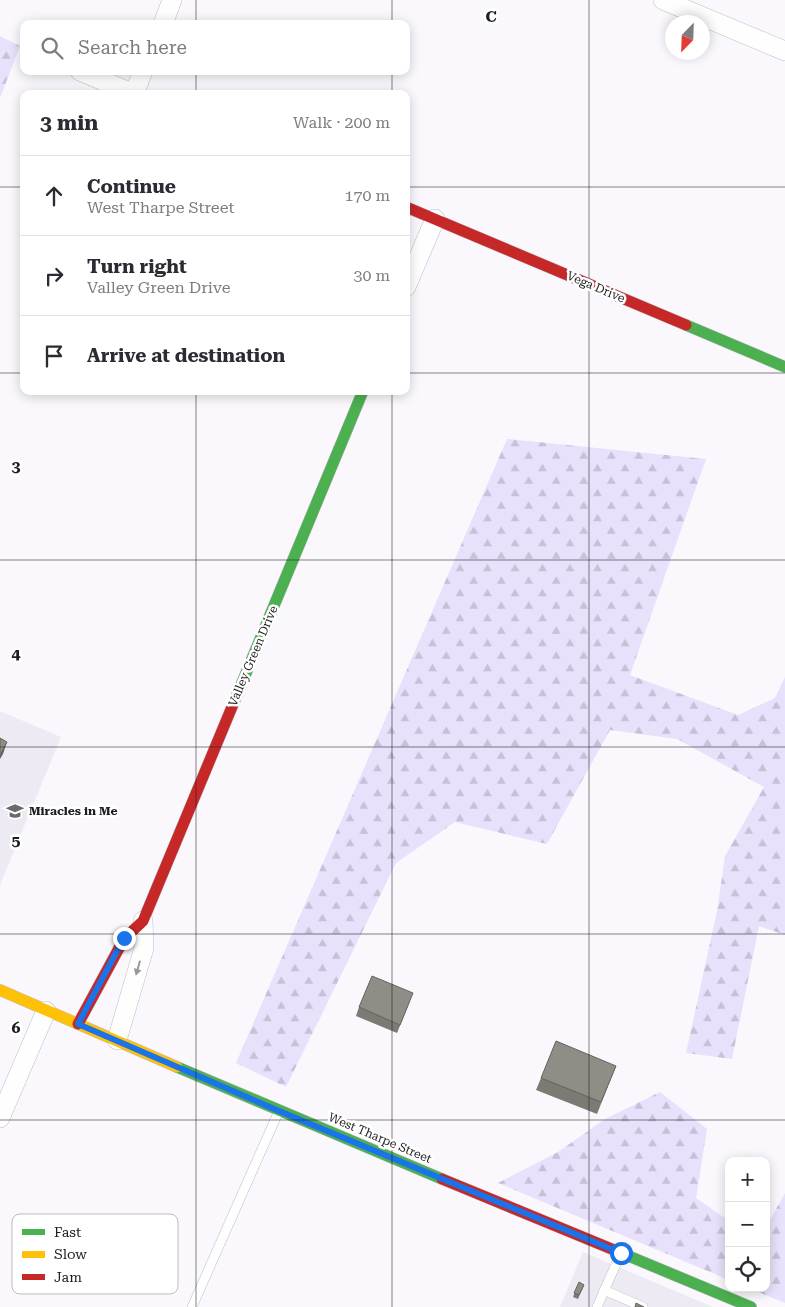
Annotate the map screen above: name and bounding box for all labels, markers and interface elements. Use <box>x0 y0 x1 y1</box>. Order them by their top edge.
text: C <box>485 7 497 26</box>
north arrow <box>665 15 710 60</box>
search box <box>20 20 410 75</box>
icon: search <box>38 34 66 62</box>
text: Search here <box>78 36 187 59</box>
text: 3 min <box>40 111 98 135</box>
text: Walk · 200 m <box>293 113 390 132</box>
text: Continue <box>87 175 176 198</box>
icon: ahead <box>40 182 68 210</box>
text: 170 m <box>344 186 390 205</box>
text: West Tharpe Street <box>87 198 234 217</box>
text: Turn right <box>87 255 187 278</box>
icon: right <box>40 262 68 290</box>
text: 30 m <box>353 266 390 285</box>
street label: Vega Drive <box>565 268 628 306</box>
text: Valley Green Drive <box>87 278 231 297</box>
icon: arrive <box>40 342 68 370</box>
text: Arrive at destination <box>87 344 285 367</box>
text: 3 <box>12 457 21 476</box>
street label: Valley Green Drive <box>226 603 281 708</box>
text: 4 <box>12 644 21 663</box>
school or university icon: Miracles in Me <box>5 801 25 821</box>
place label: Miracles in Me <box>29 804 118 818</box>
text: 5 <box>12 831 21 850</box>
route end <box>113 927 136 950</box>
one-way arrow <box>133 961 141 976</box>
text: 6 <box>12 1018 21 1037</box>
street label: West Tharpe Street <box>326 1110 434 1166</box>
map controls <box>725 1157 770 1292</box>
button: + <box>725 1157 770 1202</box>
button: − <box>725 1202 770 1247</box>
legend <box>12 1214 178 1294</box>
text: Fast <box>54 1224 81 1240</box>
route start <box>610 1242 633 1265</box>
text: Slow <box>54 1246 87 1262</box>
button: locate <box>725 1247 770 1292</box>
text: Jam <box>54 1269 82 1285</box>

